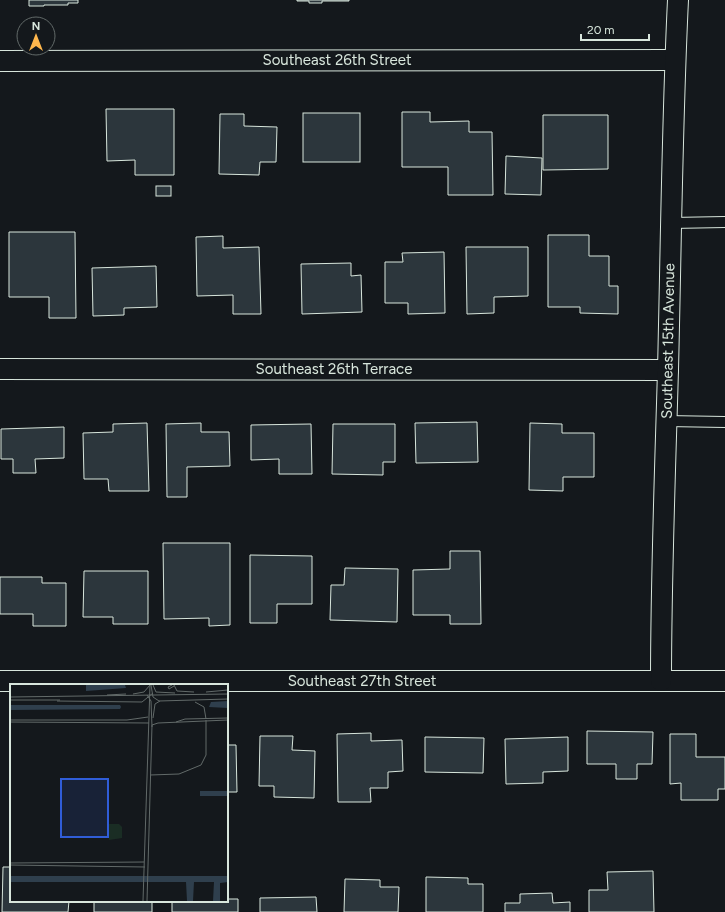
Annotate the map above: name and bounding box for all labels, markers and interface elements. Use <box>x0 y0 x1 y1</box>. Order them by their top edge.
north arrow <box>16 16 56 56</box>
scale bar <box>581 16 649 42</box>
text: N <box>32 20 40 33</box>
text: 20 m <box>587 23 615 37</box>
street label: Southeast 26th Street <box>262 51 412 69</box>
street label: Southeast 15th Avenue <box>658 263 678 419</box>
street label: Southeast 26th Terrace <box>256 360 412 378</box>
street label: Southeast 27th Street <box>288 672 437 690</box>
inset map <box>10 684 228 902</box>

